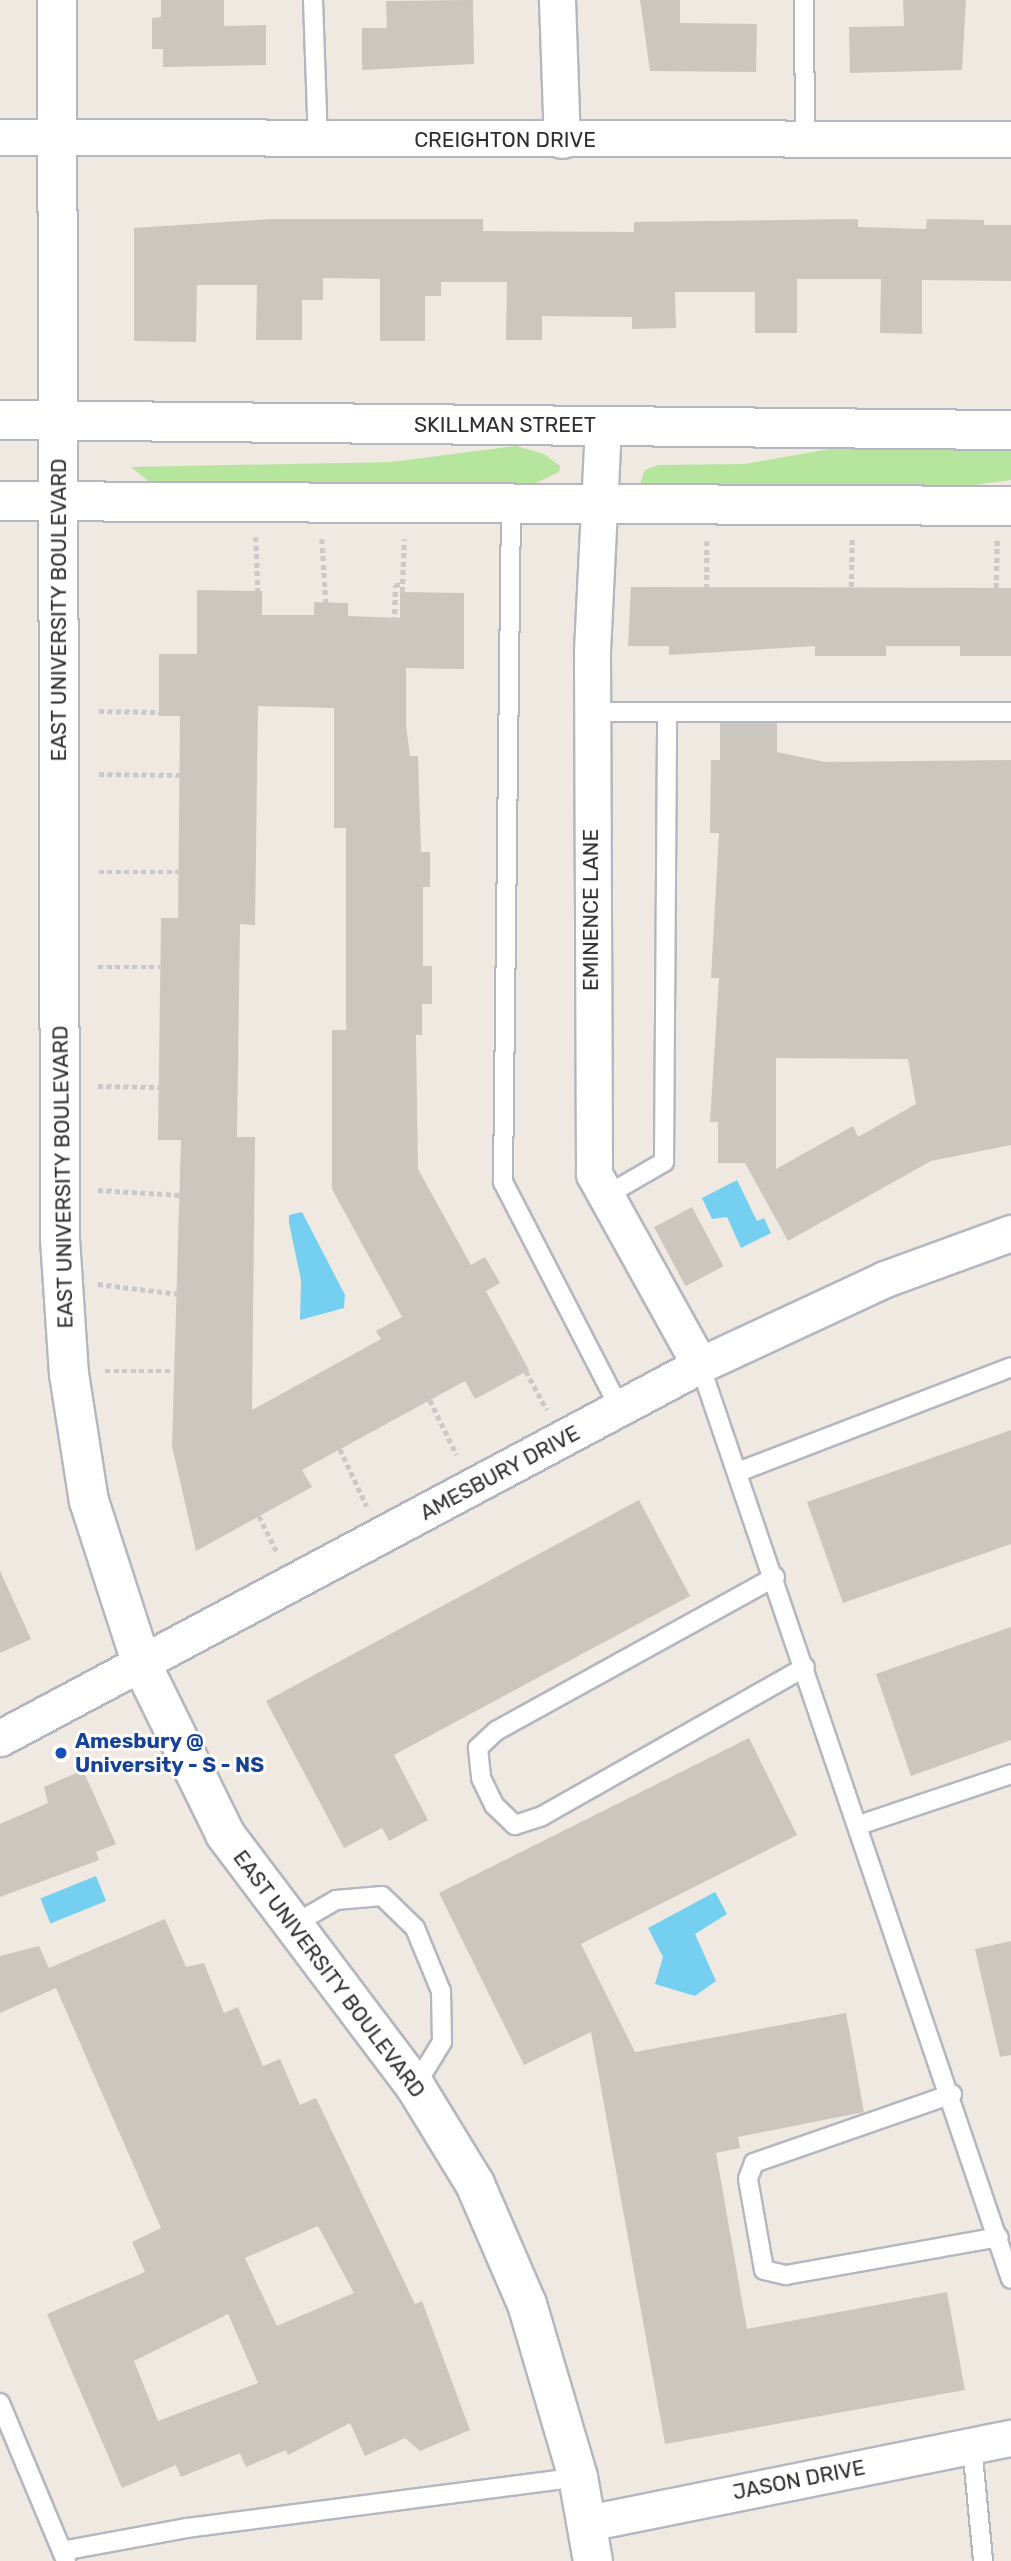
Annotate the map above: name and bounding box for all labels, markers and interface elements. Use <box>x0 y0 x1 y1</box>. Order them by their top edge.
street label: CREIGHTON DRIVE <box>414 127 596 153</box>
street label: SKILLMAN STREET <box>414 412 596 438</box>
street label: EAST UNIVERSITY BOULEVARD <box>46 458 72 762</box>
street label: EMINENCE LANE <box>578 829 604 991</box>
street label: EAST UNIVERSITY BOULEVARD <box>48 1025 78 1329</box>
street label: AMESBURY DRIVE <box>416 1420 584 1526</box>
place label: Amesbury @ University - S - NS <box>75 1728 265 1778</box>
marker: Amesbury @ University - S - NS <box>53 1745 69 1761</box>
street label: EAST UNIVERSITY BOULEVARD <box>227 1845 431 2103</box>
street label: JASON DRIVE <box>731 2455 867 2505</box>

